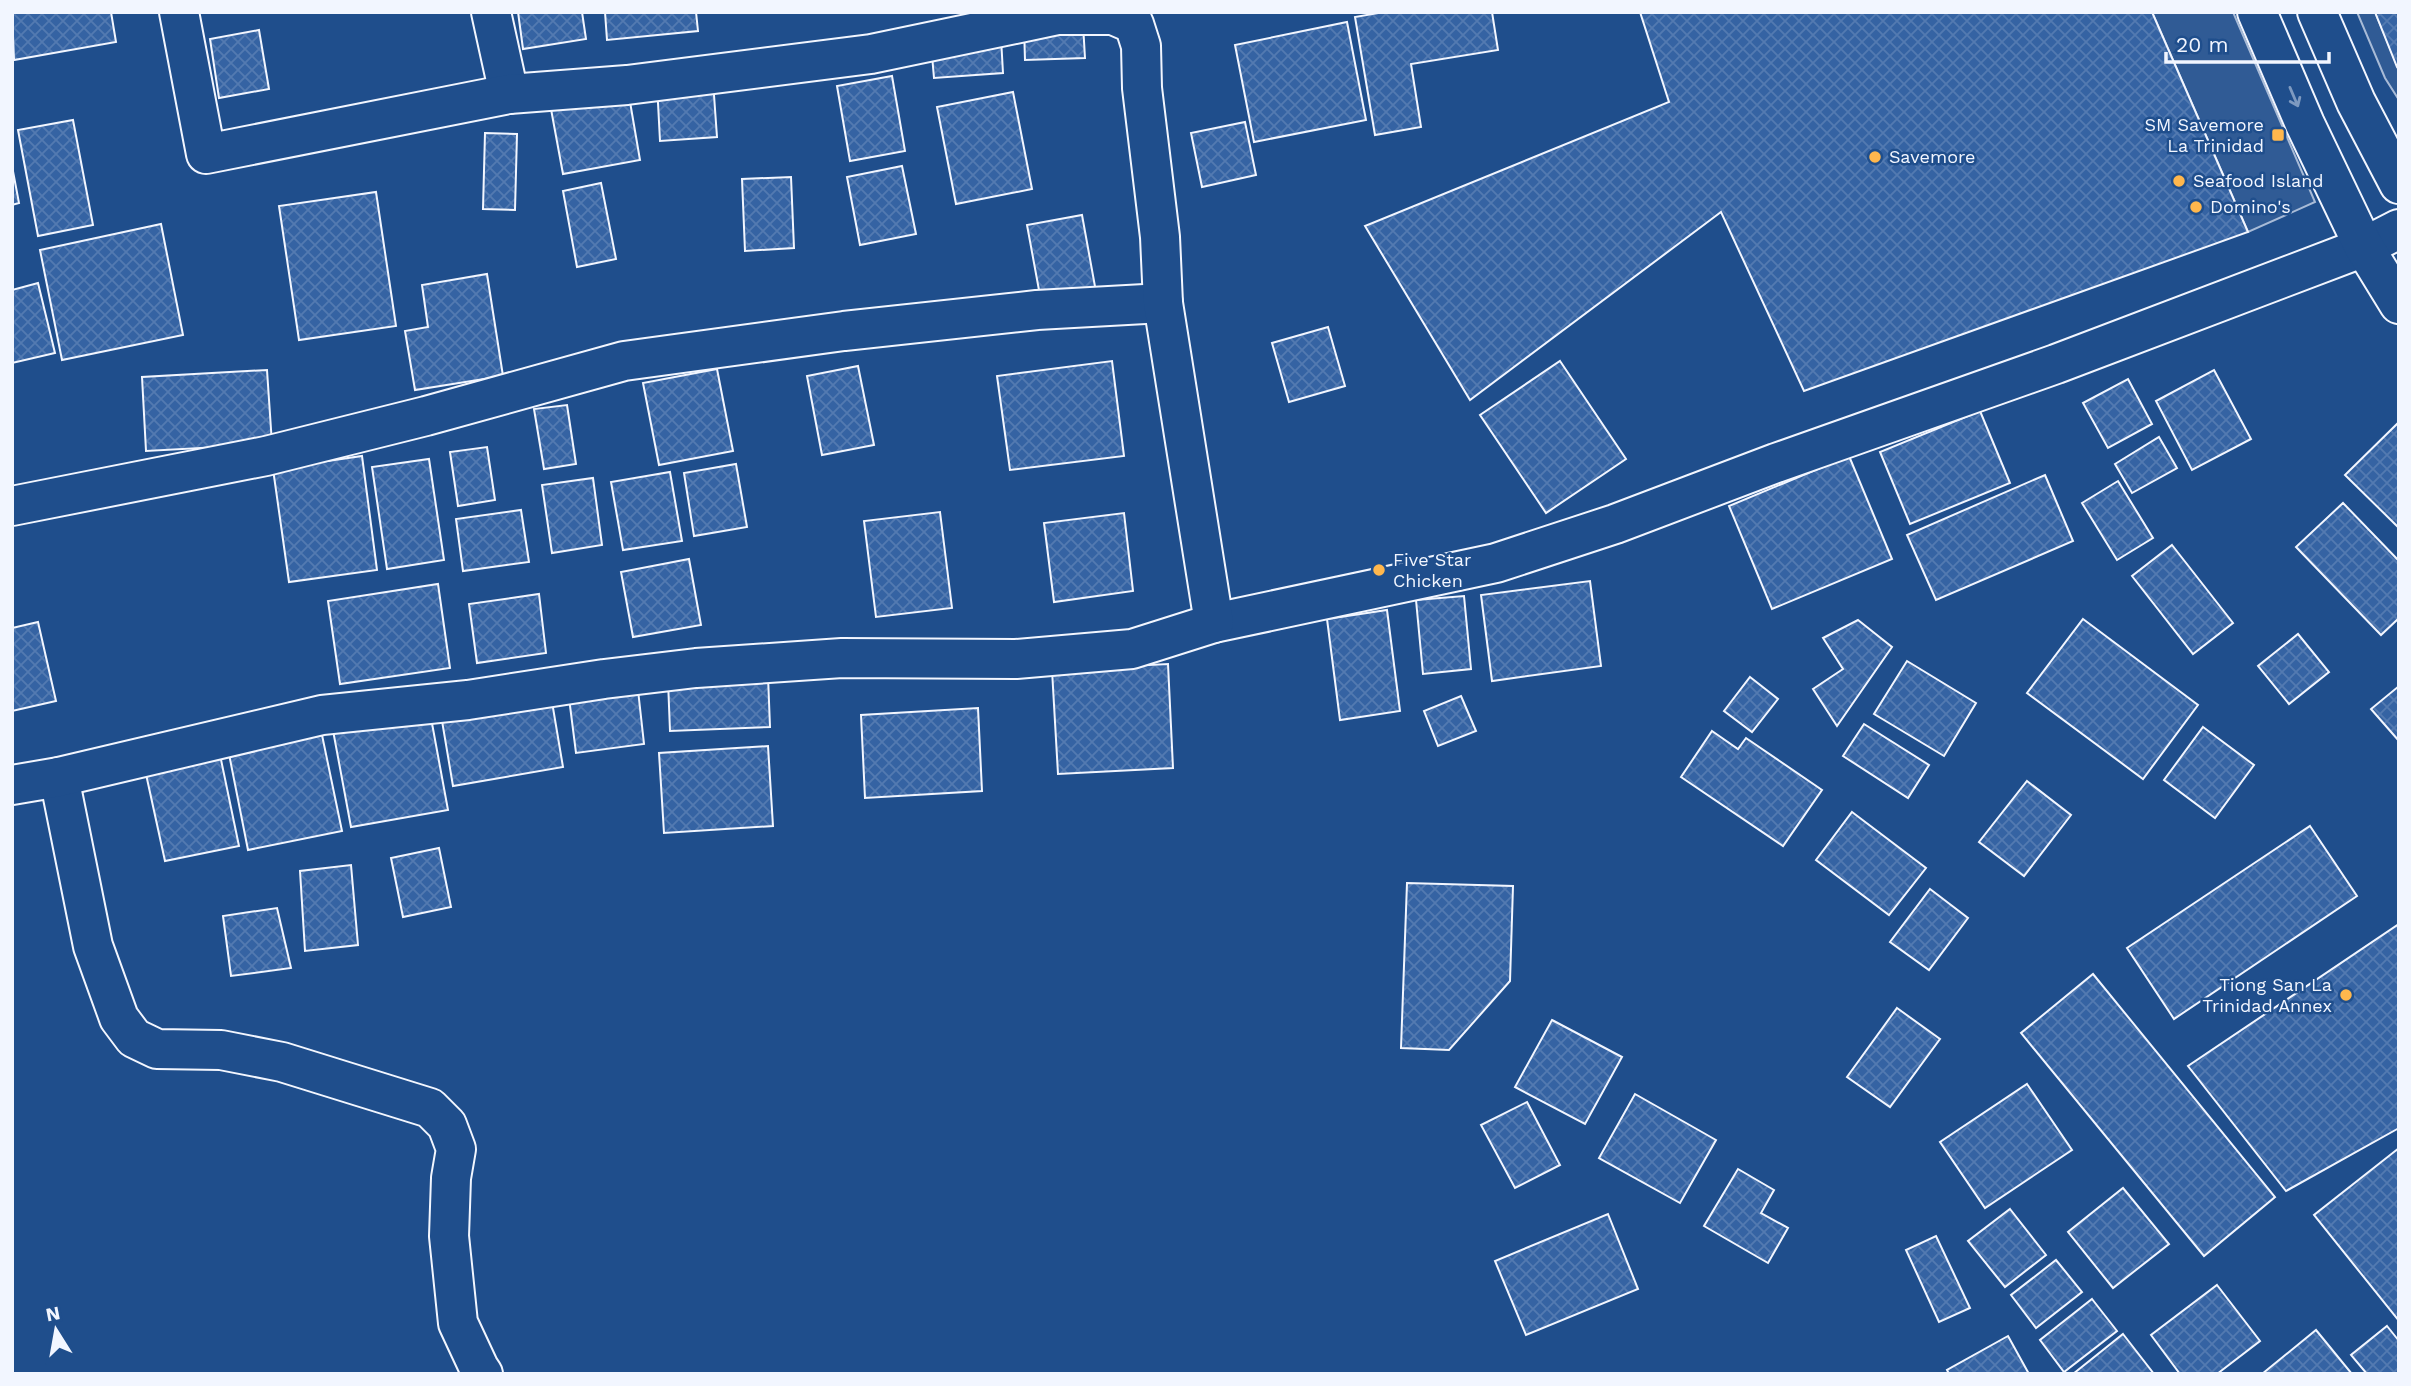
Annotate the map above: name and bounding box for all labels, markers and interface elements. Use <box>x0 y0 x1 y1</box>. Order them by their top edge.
scale bar <box>2166 21 2329 65</box>
text: 20 m <box>2176 32 2228 57</box>
one-way arrow <box>2288 86 2301 108</box>
place label: SM Savemore La Trinidad <box>2145 114 2264 156</box>
marker: SM Savemore La Trinidad <box>2270 127 2286 143</box>
place label: Savemore <box>1889 146 1975 167</box>
marker: Savemore <box>1867 149 1883 165</box>
place label: Seafood Island <box>2193 170 2324 191</box>
marker: Seafood Island <box>2171 173 2187 189</box>
place label: Domino's <box>2210 196 2291 217</box>
marker: Domino's <box>2188 199 2204 215</box>
place label: Five Star Chicken <box>1393 549 1471 591</box>
marker: Five Star Chicken <box>1371 562 1387 578</box>
place label: Tiong San La Trinidad Annex <box>2202 974 2332 1016</box>
marker: Tiong San La Trinidad Annex <box>2338 987 2354 1003</box>
north arrow <box>21 1295 91 1365</box>
text: N <box>44 1301 62 1326</box>

